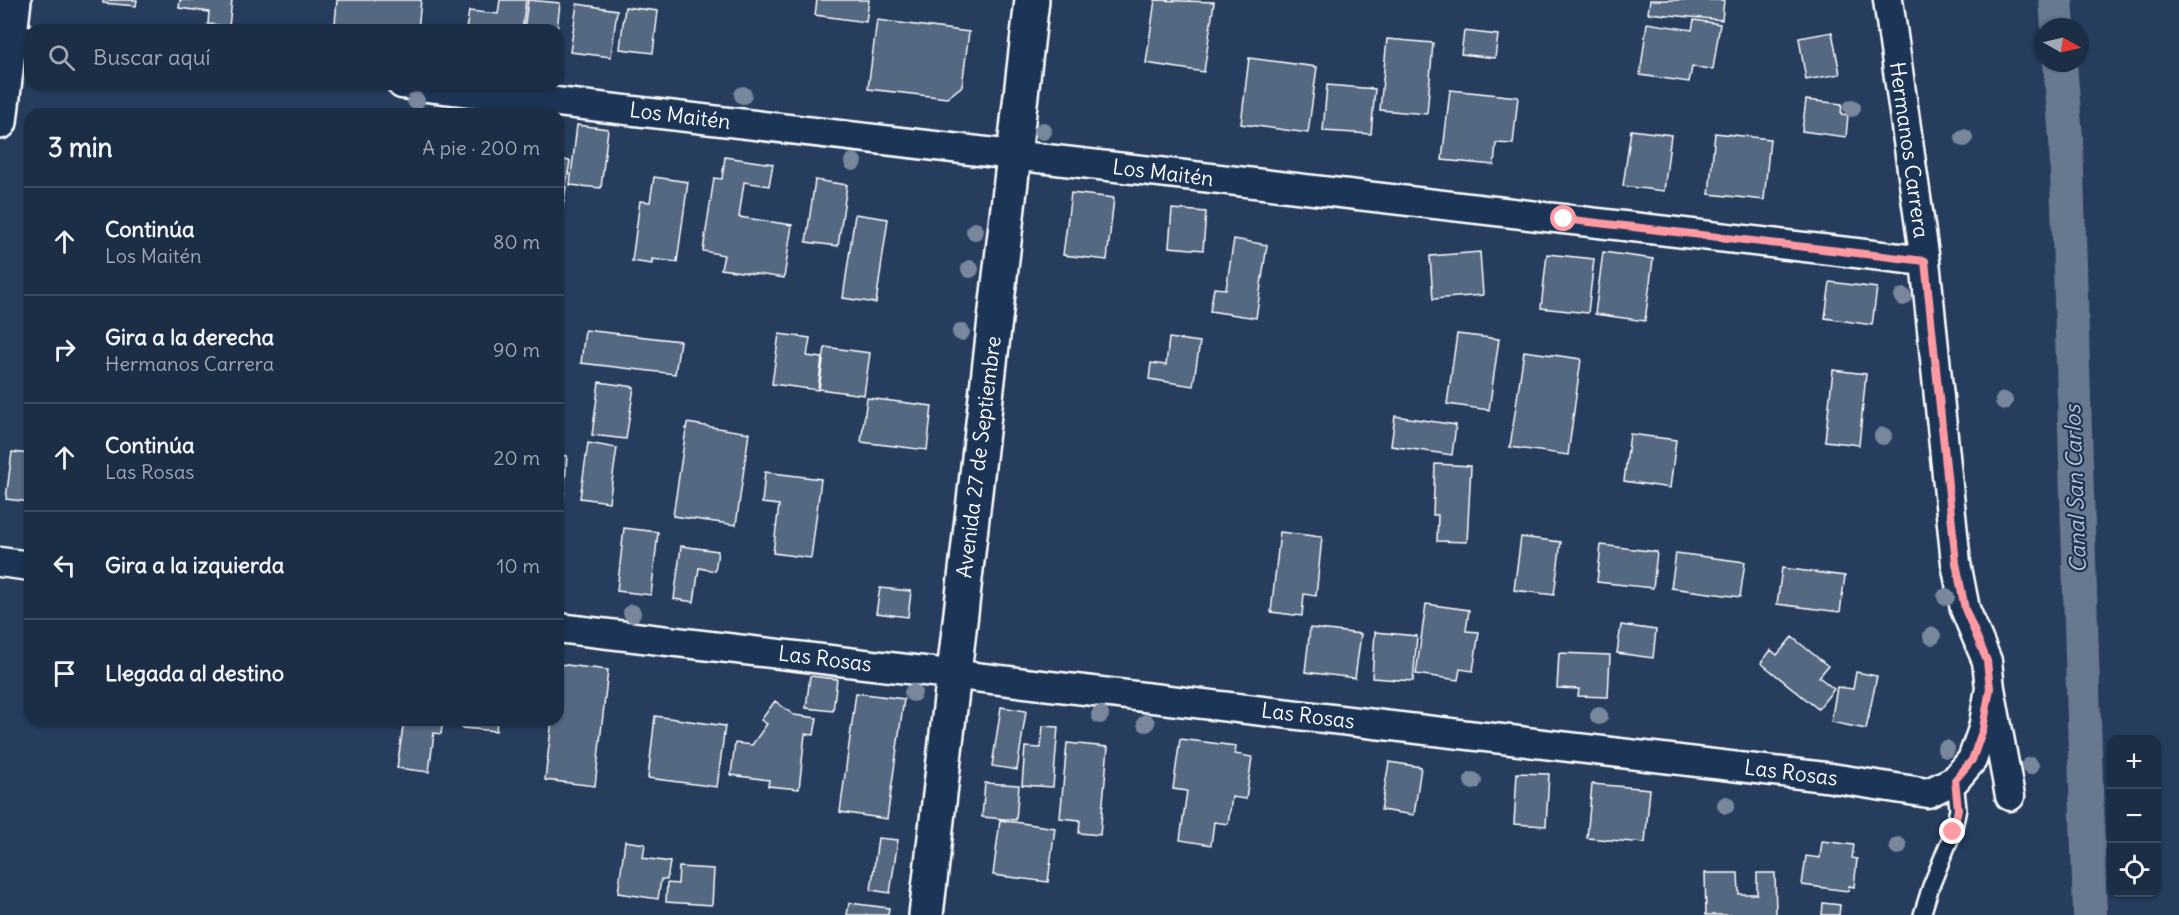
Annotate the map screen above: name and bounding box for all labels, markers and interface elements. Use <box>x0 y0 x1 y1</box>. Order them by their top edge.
north arrow <box>2035 18 2089 72</box>
search box <box>24 24 564 90</box>
icon: search <box>45 41 78 74</box>
text: Buscar aquí <box>93 43 210 71</box>
street label: Hermanos Carrera <box>1884 60 1935 240</box>
street label: Los Maitén <box>628 96 732 135</box>
text: 3 min <box>48 131 113 164</box>
text: A pie · 200 m <box>422 135 540 160</box>
street label: Los Maitén <box>1111 153 1215 192</box>
route start <box>1550 205 1576 231</box>
text: Continúa <box>105 215 194 243</box>
icon: ahead <box>48 225 81 258</box>
text: 80 m <box>493 229 540 254</box>
text: Los Maitén <box>105 243 202 268</box>
text: Gira a la derecha <box>105 323 274 351</box>
icon: right <box>48 333 81 366</box>
street label: Avenida 27 de Septiembre <box>950 334 1007 579</box>
text: 90 m <box>493 337 540 362</box>
text: Hermanos Carrera <box>105 351 274 376</box>
water label: Canal San Carlos <box>2058 402 2092 574</box>
text: Continúa <box>105 431 194 459</box>
icon: ahead <box>48 441 81 474</box>
text: 20 m <box>494 445 540 470</box>
text: Las Rosas <box>105 459 194 484</box>
icon: left <box>48 549 81 582</box>
text: Gira a la izquierda <box>105 551 284 579</box>
text: 10 m <box>497 553 540 578</box>
street label: Las Rosas <box>777 639 873 678</box>
icon: arrive <box>48 657 81 690</box>
text: Llegada al destino <box>105 659 284 687</box>
street label: Las Rosas <box>1260 696 1356 735</box>
map controls <box>2107 735 2161 897</box>
button: + <box>2107 735 2161 789</box>
street label: Las Rosas <box>1743 753 1839 792</box>
button: − <box>2107 789 2161 843</box>
route end <box>1939 818 1965 844</box>
button: locate <box>2107 843 2161 897</box>

